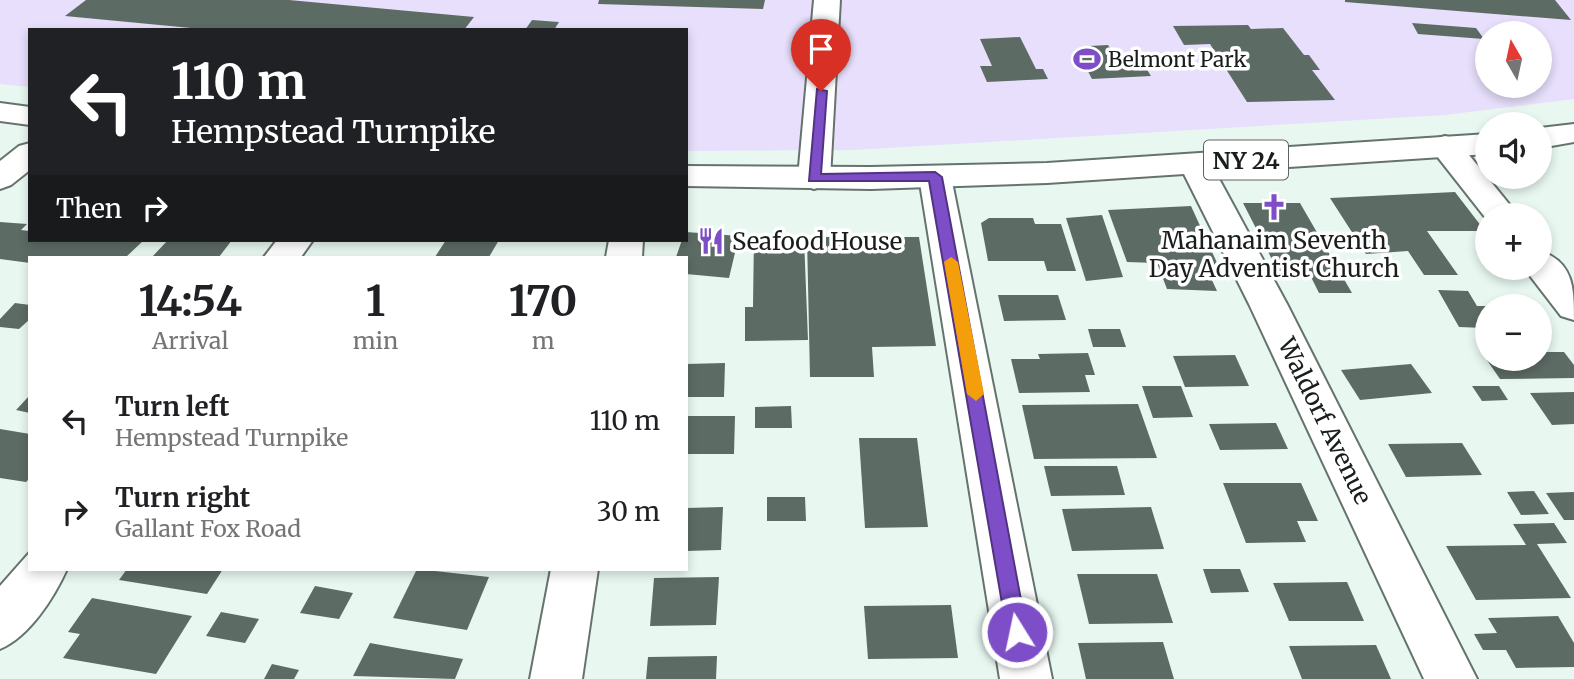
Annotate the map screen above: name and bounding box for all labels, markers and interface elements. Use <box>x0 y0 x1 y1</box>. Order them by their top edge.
pin <box>791 19 851 91</box>
north arrow <box>1475 21 1552 98</box>
map controls <box>1475 21 1552 371</box>
icon: arrive <box>802 30 840 68</box>
sports icon: Belmont Park <box>1072 44 1102 74</box>
place label: Belmont Park <box>1108 46 1247 73</box>
text: 110 m <box>171 51 306 112</box>
icon: left <box>56 56 147 147</box>
text: Hempstead Turnpike <box>171 112 496 152</box>
button: sound <box>1475 112 1552 189</box>
road number: NY 24 <box>1204 140 1288 180</box>
icon: right <box>136 189 174 227</box>
text: Then <box>56 192 122 225</box>
church icon: Mahanaim Seventh Day Adventist Church <box>1259 192 1289 222</box>
button: + <box>1475 203 1552 280</box>
place label: Mahanaim Seventh Day Adventist Church <box>1149 225 1399 284</box>
restaurant icon: Seafood House <box>696 226 726 256</box>
place label: Seafood House <box>732 226 902 257</box>
text: 14:54 <box>139 275 242 327</box>
text: 1 <box>366 275 385 327</box>
text: 170 <box>509 275 577 327</box>
button: − <box>1475 294 1552 371</box>
text: Arrival <box>152 326 229 355</box>
text: min <box>353 326 398 355</box>
text: m <box>532 326 555 355</box>
street label: Waldorf Avenue <box>1271 332 1379 509</box>
text: Turn left <box>115 390 229 423</box>
icon: left <box>56 402 94 440</box>
text: 110 m <box>590 404 660 437</box>
text: Hempstead Turnpike <box>115 423 348 452</box>
text: Turn right <box>115 481 250 514</box>
icon: right <box>56 493 94 531</box>
text: 30 m <box>597 495 660 528</box>
text: Gallant Fox Road <box>115 514 301 543</box>
position arrow <box>980 595 1054 669</box>

